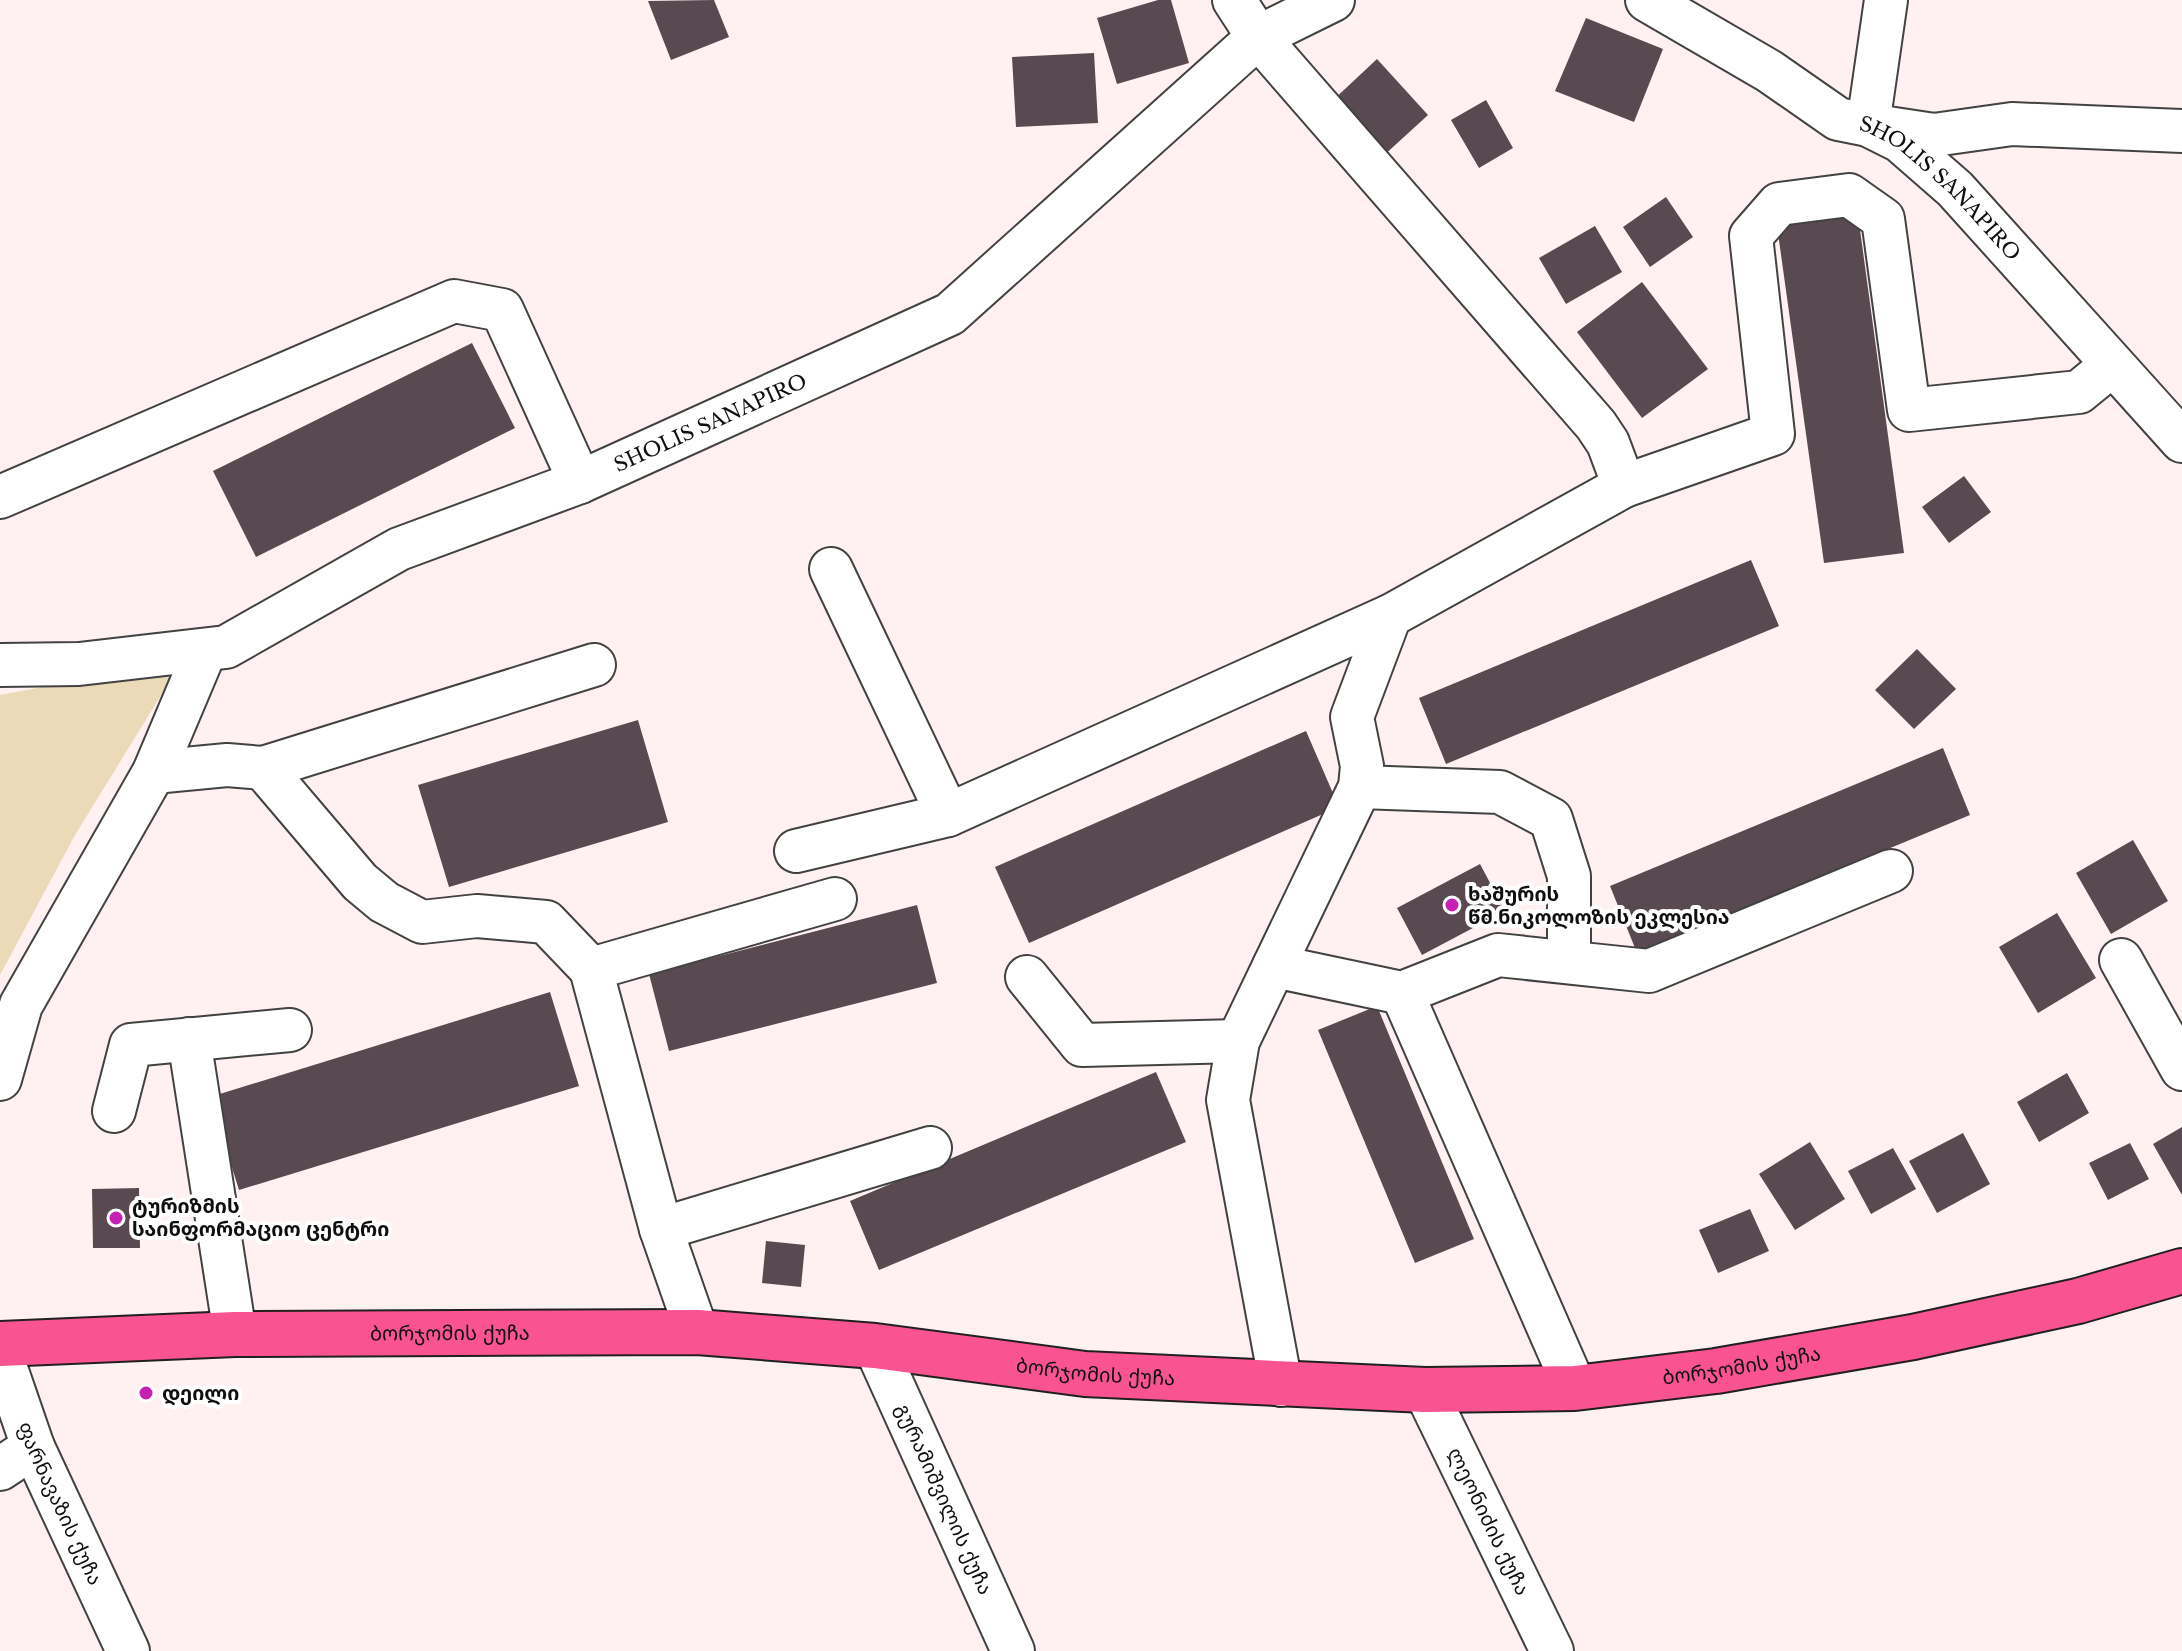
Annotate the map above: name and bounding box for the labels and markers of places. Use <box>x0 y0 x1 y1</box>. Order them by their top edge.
place label: ხაშურის წმ.ნიკოლოზის ეკლესია <box>1468 882 1729 929</box>
marker: ხაშურის წმ.ნიკოლოზის ეკლესია <box>1443 896 1461 914</box>
place label: ტურიზმის საინფორმაციო ცენტრი <box>132 1194 389 1241</box>
marker: ტურიზმის საინფორმაციო ცენტრი <box>107 1209 125 1227</box>
place label: დეილი <box>162 1381 239 1406</box>
marker: დეილი <box>137 1384 155 1402</box>

